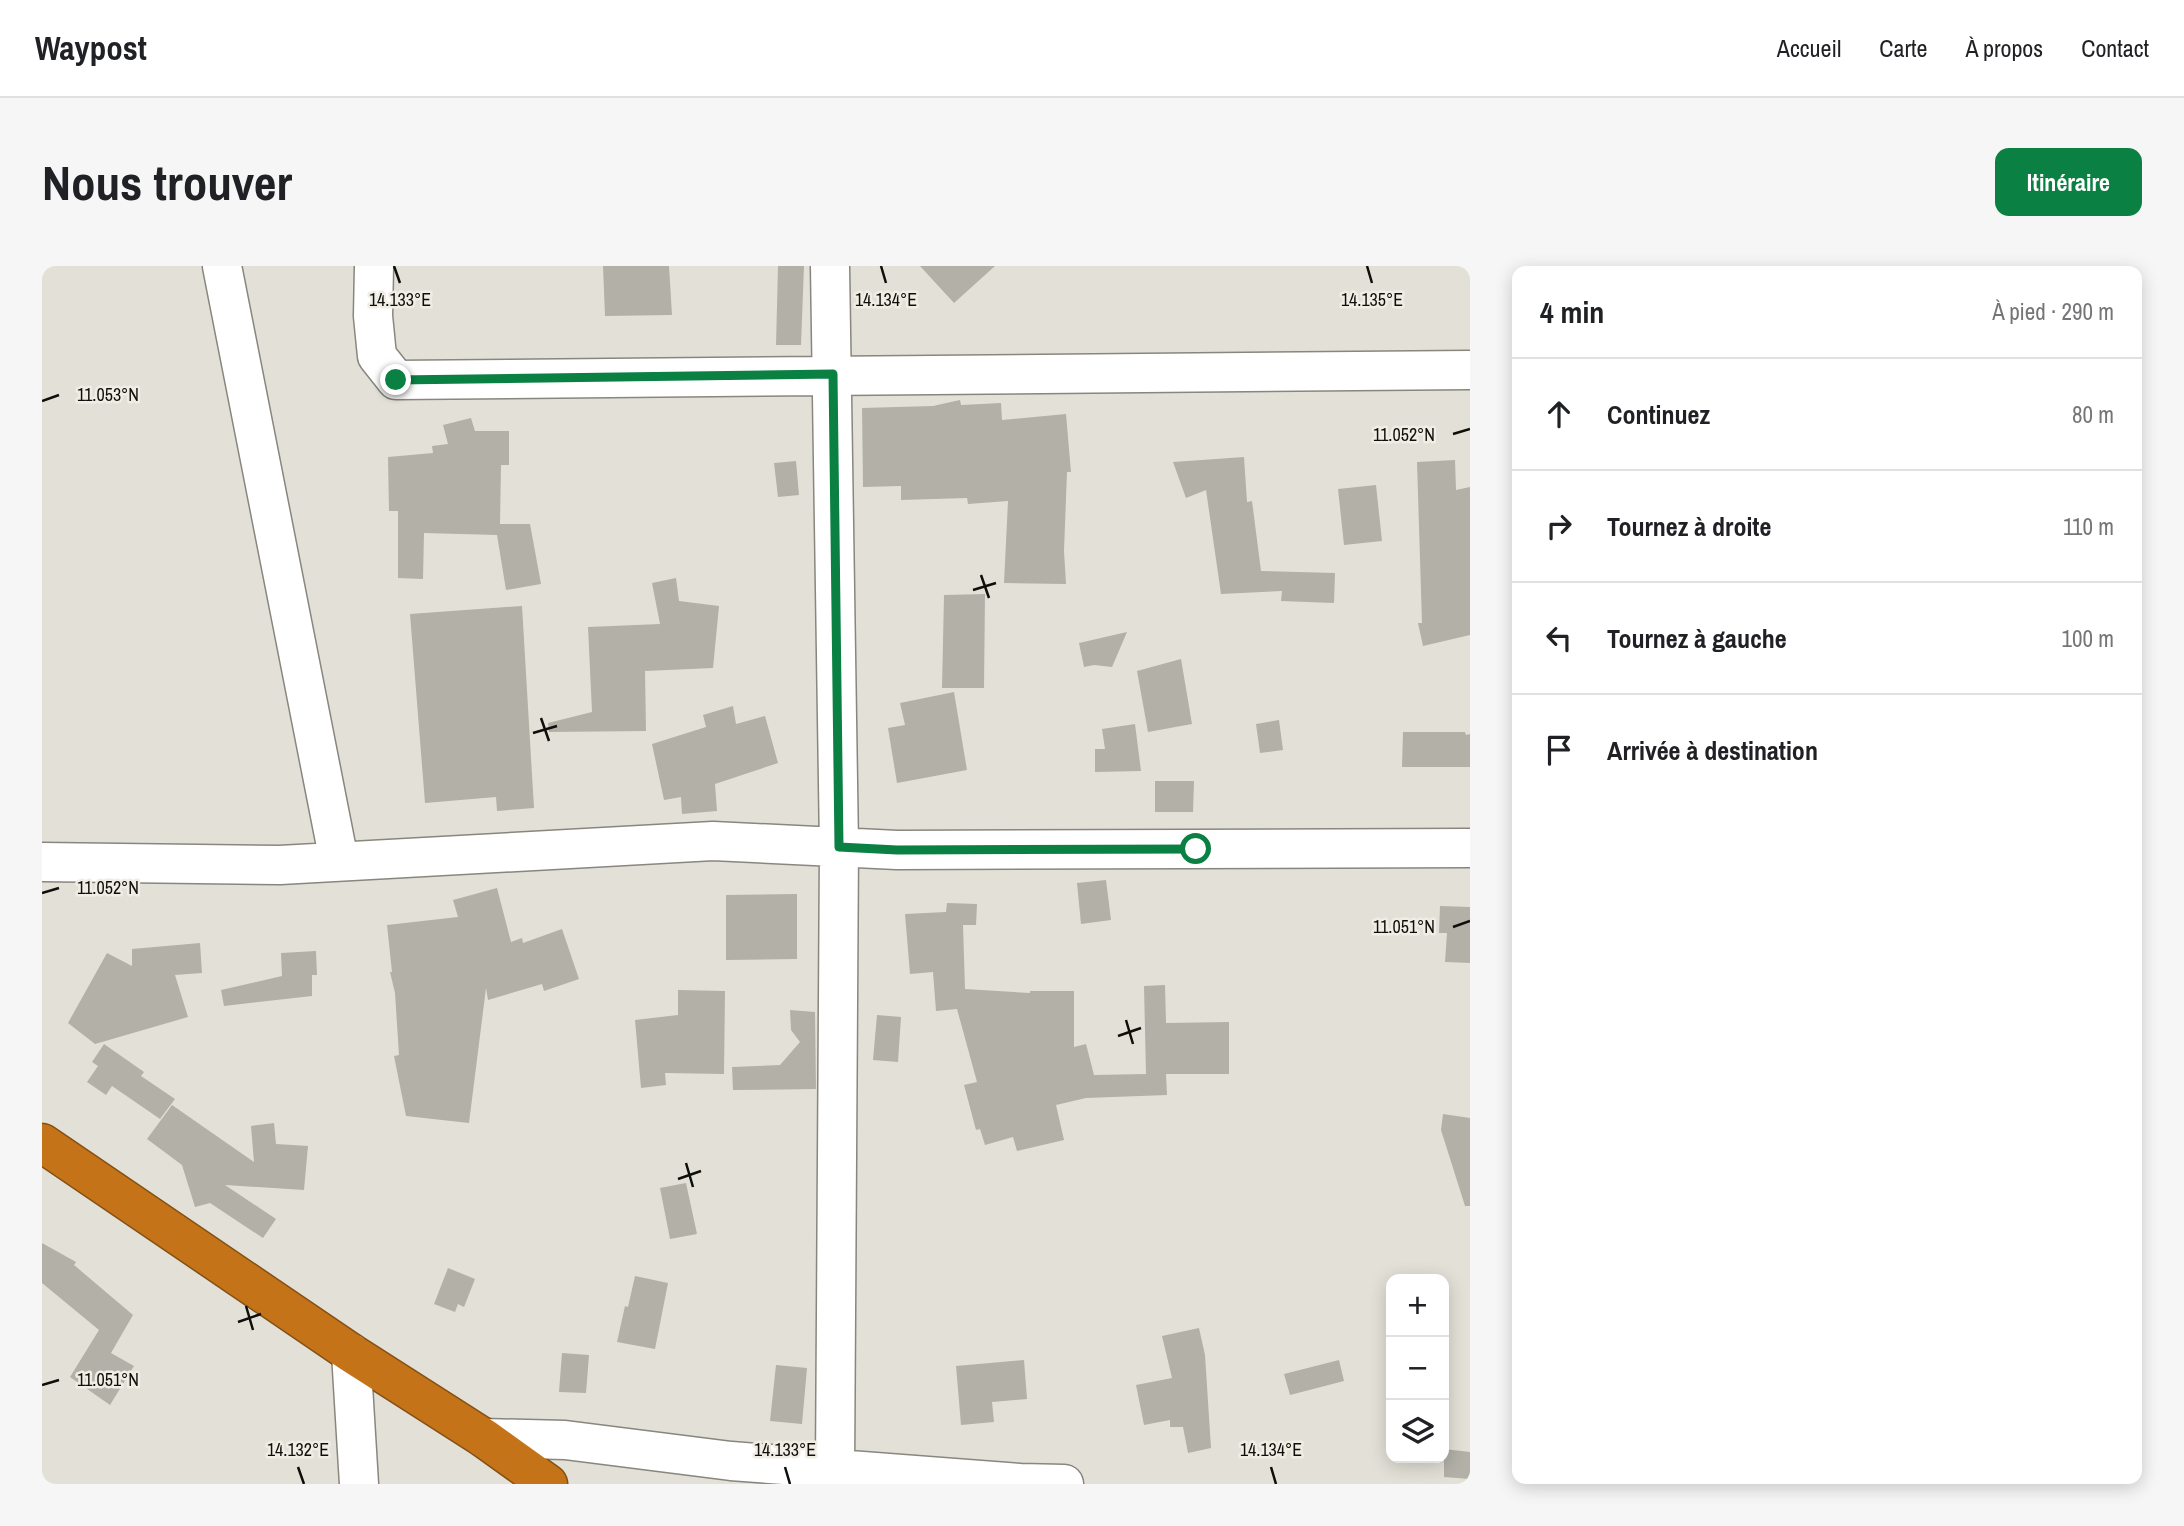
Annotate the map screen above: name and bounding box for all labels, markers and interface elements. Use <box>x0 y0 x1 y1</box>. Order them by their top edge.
text: Waypost <box>35 26 147 70</box>
text: Accueil <box>1777 32 1841 64</box>
text: Carte <box>1879 32 1927 64</box>
text: À propos <box>1965 32 2043 64</box>
text: Contact <box>2081 32 2149 64</box>
button: Itinéraire <box>1995 148 2142 216</box>
text: Nous trouver <box>42 149 292 215</box>
text: 14.133°E <box>369 287 431 312</box>
text: 14.134°E <box>855 287 917 312</box>
text: 14.135°E <box>1341 287 1403 312</box>
text: 4 min <box>1540 292 1604 332</box>
text: À pied · 290 m <box>1992 296 2114 327</box>
route end <box>380 364 411 395</box>
text: 11.053°N <box>77 382 139 407</box>
icon: ahead <box>1540 395 1578 433</box>
text: Continuez <box>1607 397 1710 432</box>
text: 80 m <box>2072 399 2114 430</box>
text: 11.052°N <box>1373 422 1435 447</box>
icon: right <box>1540 507 1578 545</box>
text: Tournez à droite <box>1607 509 1771 544</box>
text: 110 m <box>2063 511 2114 542</box>
icon: left <box>1540 619 1578 657</box>
text: Tournez à gauche <box>1607 621 1787 656</box>
text: 100 m <box>2062 623 2114 654</box>
icon: arrive <box>1540 731 1578 769</box>
text: Arrivée à destination <box>1607 733 1818 768</box>
route start <box>1180 833 1211 864</box>
text: 11.052°N <box>77 875 139 900</box>
text: 11.051°N <box>1373 914 1435 939</box>
map controls <box>1386 1274 1449 1463</box>
button: + <box>1386 1274 1449 1337</box>
button: − <box>1386 1337 1449 1400</box>
text: 11.051°N <box>77 1367 139 1392</box>
button: layers <box>1386 1400 1449 1463</box>
text: 14.132°E <box>267 1437 329 1462</box>
text: 14.133°E <box>754 1437 816 1462</box>
text: 14.134°E <box>1240 1437 1302 1462</box>

